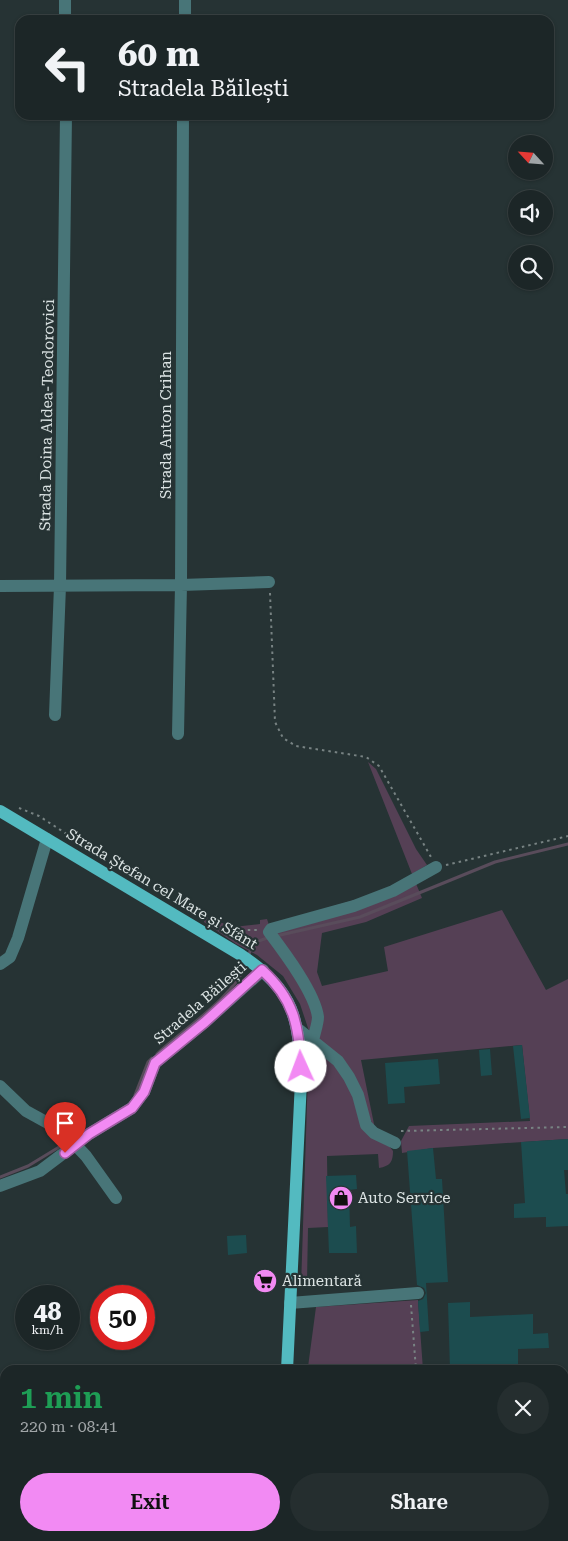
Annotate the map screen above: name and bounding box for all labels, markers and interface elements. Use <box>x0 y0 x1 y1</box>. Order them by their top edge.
text: 60 m <box>118 34 200 75</box>
icon: left <box>35 35 100 100</box>
text: Stradela Băilești <box>118 76 289 101</box>
north arrow <box>508 135 552 180</box>
map controls <box>508 135 553 290</box>
button: sound <box>508 190 553 235</box>
button: search <box>508 245 553 290</box>
street label: Strada Doina Aldea-Teodorovici <box>36 299 58 531</box>
street label: Strada Anton Crihan <box>157 351 175 499</box>
street label: Strada Ștefan cel Mare și Sfânt <box>63 825 261 954</box>
street label: Stradela Băilești <box>150 958 251 1049</box>
position arrow <box>274 1040 326 1092</box>
pin <box>44 1102 86 1153</box>
icon: arrive <box>51 1109 79 1137</box>
shop icon: Auto Service <box>328 1185 354 1211</box>
place label: Auto Service <box>358 1189 451 1207</box>
supermarket icon: Alimentară <box>252 1268 278 1294</box>
place label: Alimentară <box>282 1272 362 1290</box>
speed limit sign: 50 <box>90 1285 155 1350</box>
text: 48 <box>33 1297 62 1326</box>
text: km/h <box>31 1323 64 1337</box>
text: 1 min <box>20 1380 103 1415</box>
button: close <box>497 1382 549 1434</box>
text: 220 m · 08:41 <box>20 1417 118 1436</box>
button: Exit <box>20 1473 280 1531</box>
button: Share <box>290 1473 549 1531</box>

